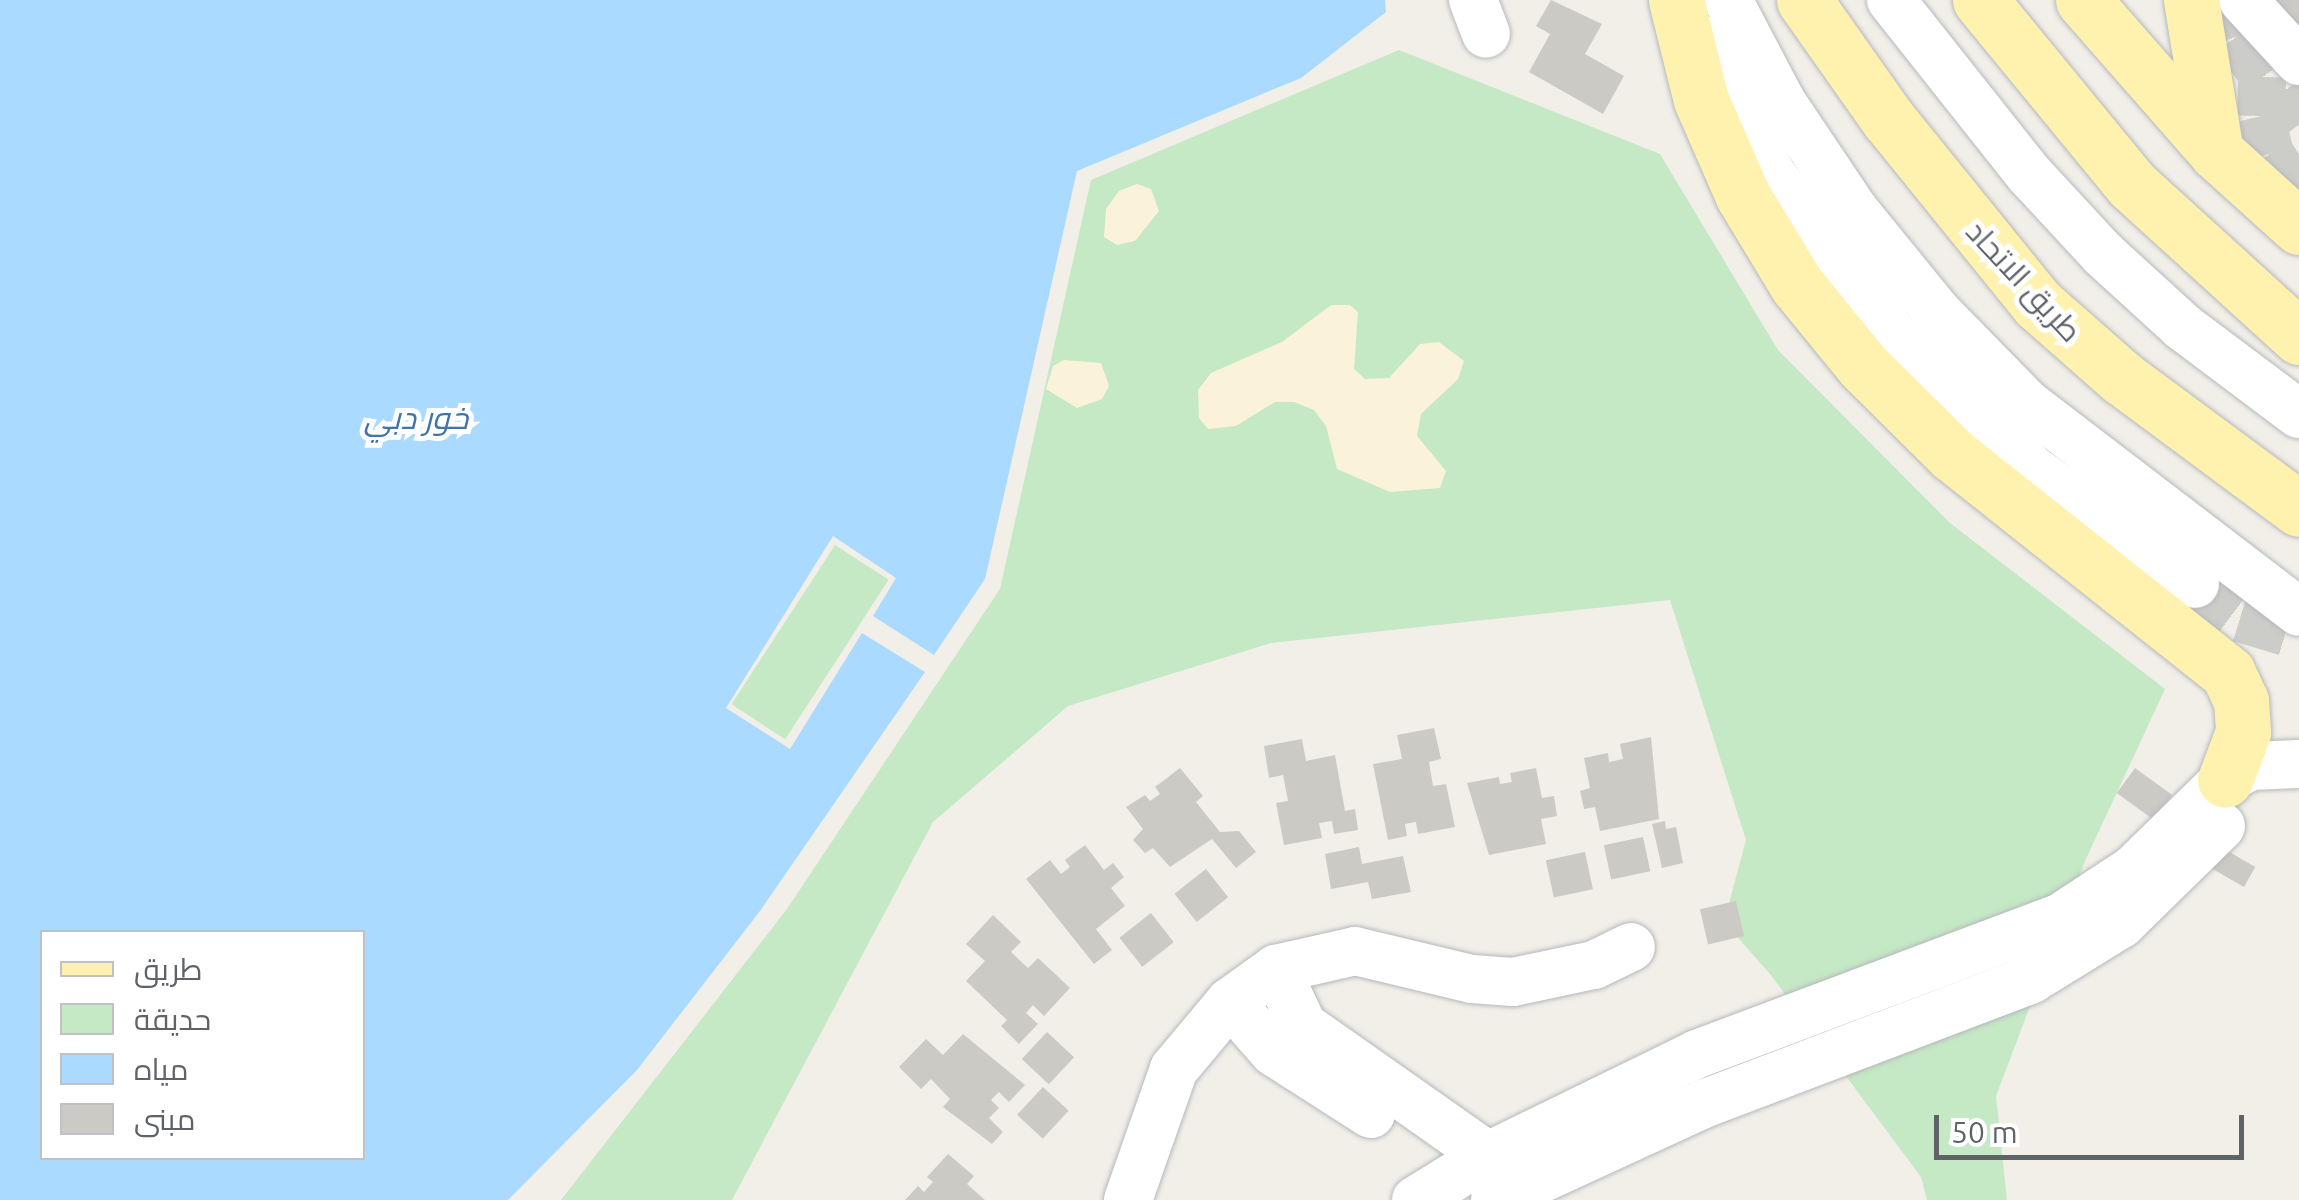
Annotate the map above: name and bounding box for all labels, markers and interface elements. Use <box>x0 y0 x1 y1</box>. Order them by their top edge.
street label: طريق الاتحاد <box>1959 213 2089 349</box>
water label: خور دبي <box>364 398 468 436</box>
legend <box>40 930 365 1160</box>
text: طريق <box>134 952 203 986</box>
text: حديقة <box>134 1002 211 1036</box>
text: مياه <box>134 1052 188 1086</box>
scale bar <box>1939 1095 2249 1157</box>
text: مبنى <box>134 1102 195 1136</box>
text: 50 m <box>1951 1115 2018 1149</box>

